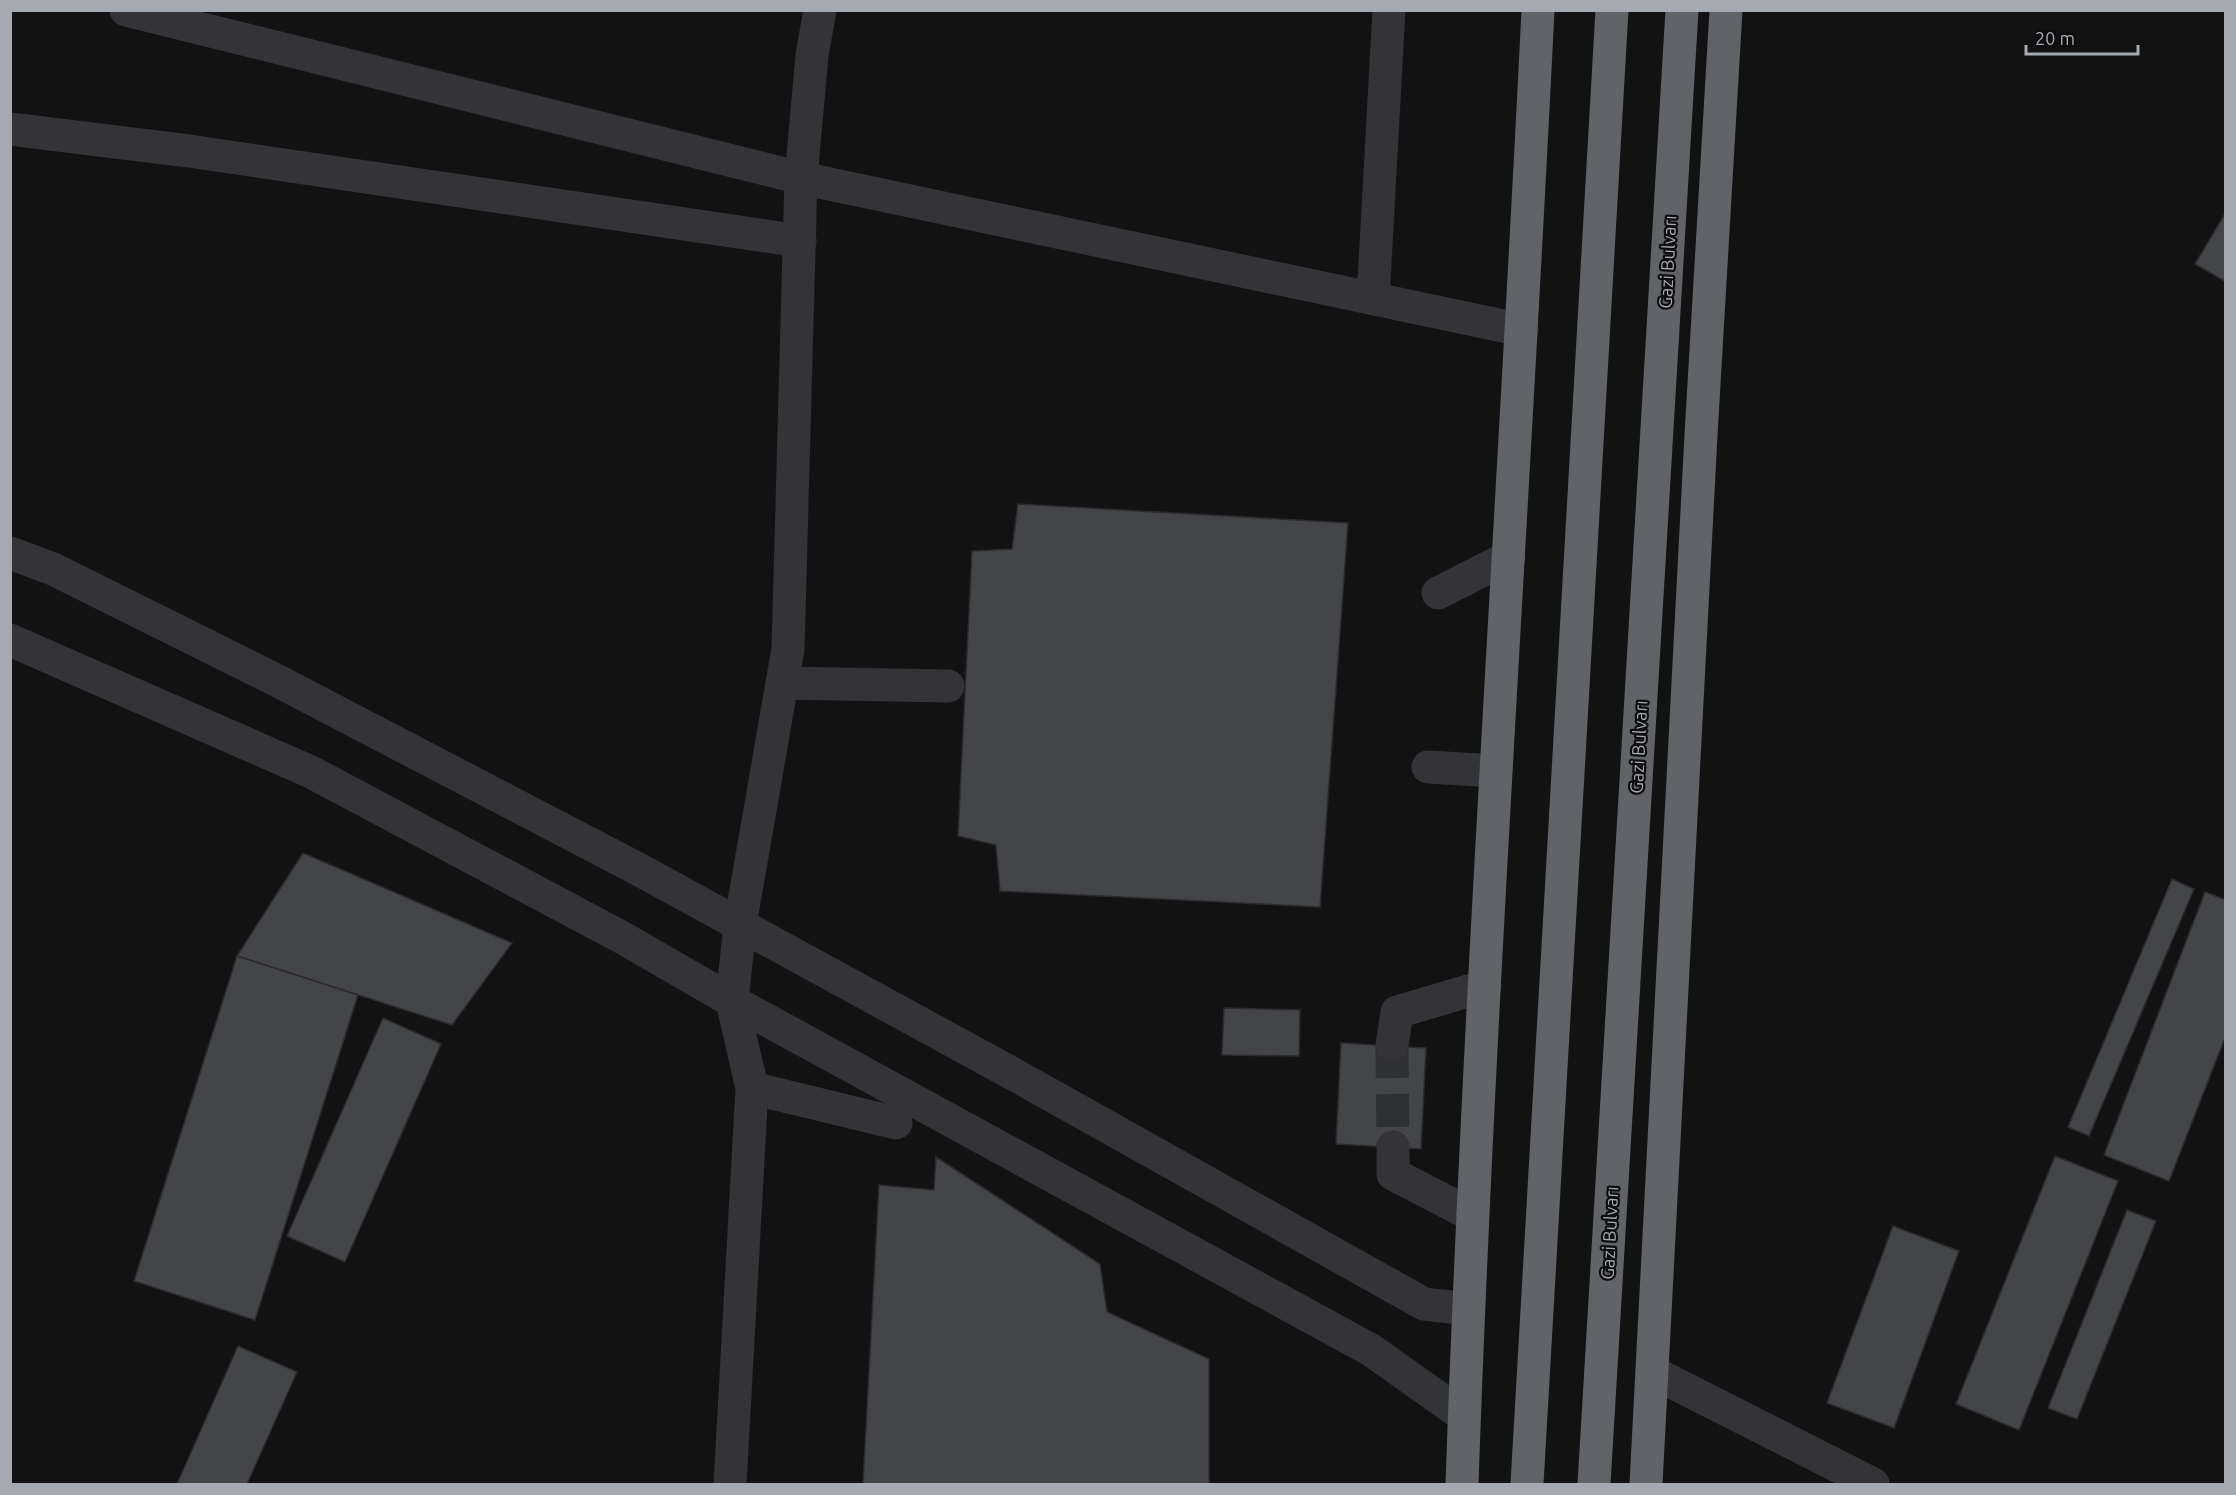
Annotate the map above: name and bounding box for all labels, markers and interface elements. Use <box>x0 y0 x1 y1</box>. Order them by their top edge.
scale bar <box>2026 18 2138 56</box>
text: 20 m <box>2035 28 2075 48</box>
street label: Gazi Bulvarı <box>1655 215 1679 309</box>
street label: Gazi Bulvarı <box>1626 700 1650 794</box>
street label: Gazi Bulvarı <box>1597 1186 1621 1280</box>

